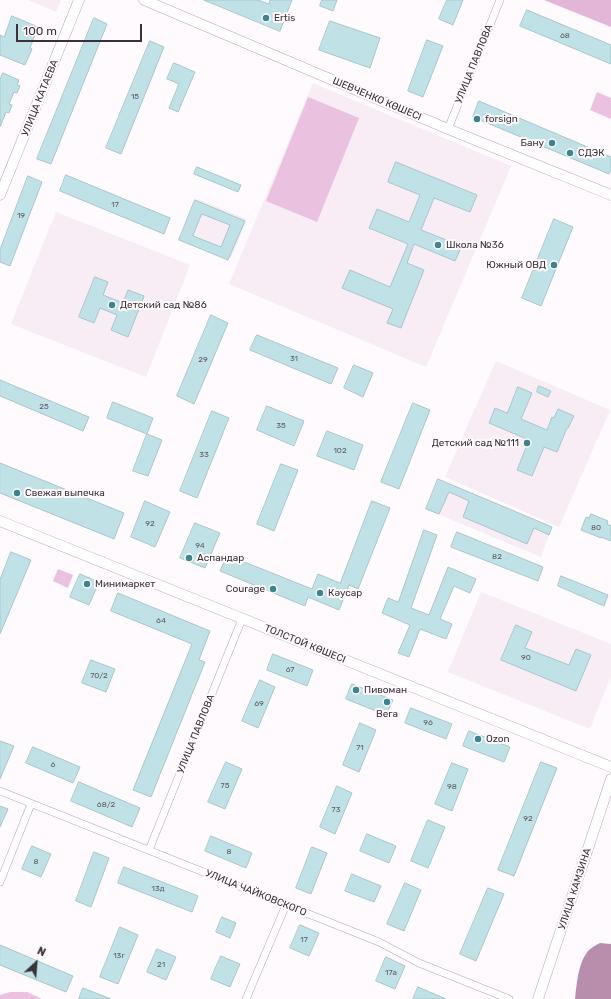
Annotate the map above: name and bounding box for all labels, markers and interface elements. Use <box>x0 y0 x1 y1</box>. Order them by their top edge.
place label: Ertis <box>274 12 295 24</box>
marker: Ertis <box>261 13 271 23</box>
scale bar <box>18 16 144 42</box>
street label: УЛИЦА ПАВЛОВА <box>453 23 495 105</box>
text: 100 m <box>23 24 57 38</box>
house number: 68 <box>560 31 570 41</box>
street label: УЛИЦА КАТАЕВА <box>19 58 61 138</box>
street label: ШЕВЧЕНКО КӨШЕСІ <box>331 75 423 123</box>
house number: 15 <box>131 92 139 102</box>
place label: forsign <box>485 113 518 125</box>
marker: forsign <box>472 114 482 124</box>
place label: Бану <box>521 137 544 149</box>
marker: Бану <box>547 138 557 148</box>
place label: СДЭК <box>578 147 605 159</box>
marker: СДЭК <box>565 148 575 158</box>
house number: 17 <box>111 200 119 210</box>
house number: 19 <box>17 211 25 221</box>
place label: Школа №36 <box>446 239 504 251</box>
marker: Школа №36 <box>433 240 443 250</box>
place label: Южный ОВД <box>486 259 546 271</box>
marker: Южный ОВД <box>549 260 559 270</box>
place label: Детский сад №86 <box>120 299 207 311</box>
marker: Детский сад №86 <box>107 300 117 310</box>
house number: 31 <box>290 354 298 364</box>
house number: 29 <box>198 355 208 365</box>
house number: 25 <box>39 402 49 412</box>
house number: 35 <box>276 421 286 431</box>
place label: Детский сад №111 <box>432 437 519 449</box>
marker: Детский сад №111 <box>522 438 532 448</box>
house number: 102 <box>333 446 347 456</box>
house number: 33 <box>199 450 209 460</box>
place label: Свежая выпечка <box>25 487 105 499</box>
marker: Свежая выпечка <box>12 488 22 498</box>
house number: 92 <box>145 519 155 529</box>
house number: 80 <box>591 523 601 533</box>
house number: 94 <box>195 541 205 551</box>
place label: Аспандар <box>197 552 244 564</box>
house number: 82 <box>492 552 502 562</box>
marker: Аспандар <box>184 553 194 563</box>
place label: Минимаркет <box>95 578 155 590</box>
marker: Минимаркет <box>82 579 92 589</box>
place label: Courage <box>226 583 265 595</box>
marker: Courage <box>268 584 278 594</box>
place label: Кәусар <box>328 587 362 599</box>
marker: Кәусар <box>315 588 325 598</box>
house number: 64 <box>156 616 166 626</box>
street label: ТОЛСТОЙ КӨШЕСІ <box>263 622 347 666</box>
house number: 90 <box>521 653 531 663</box>
house number: 67 <box>286 665 294 675</box>
house number: 70/2 <box>90 671 108 681</box>
place label: Пивоман <box>364 684 407 696</box>
marker: Пивоман <box>351 685 361 695</box>
street label: УЛИЦА ПАВЛОВА <box>175 693 217 775</box>
marker: Вега <box>382 697 392 707</box>
house number: 69 <box>254 699 264 709</box>
place label: Вега <box>376 708 398 720</box>
house number: 96 <box>423 718 433 728</box>
place label: Ozon <box>486 733 510 745</box>
marker: Ozon <box>473 734 483 744</box>
house number: 71 <box>356 743 364 753</box>
house number: 6 <box>51 760 55 770</box>
house number: 75 <box>221 781 229 791</box>
house number: 98 <box>447 782 457 792</box>
house number: 68/2 <box>97 800 115 810</box>
house number: 73 <box>332 805 340 815</box>
house number: 92 <box>523 814 533 824</box>
house number: 8 <box>226 847 232 857</box>
street label: УЛИЦА КАМЗИНА <box>556 847 594 931</box>
house number: 8 <box>33 857 39 867</box>
street label: УЛИЦА ЧАЙКОВСКОГО <box>204 867 308 919</box>
house number: 13д <box>151 884 165 894</box>
house number: 17 <box>300 935 308 945</box>
north arrow <box>16 943 56 983</box>
text: N <box>35 944 48 959</box>
house number: 13г <box>113 951 125 961</box>
house number: 21 <box>157 960 165 970</box>
house number: 17а <box>385 968 397 978</box>

